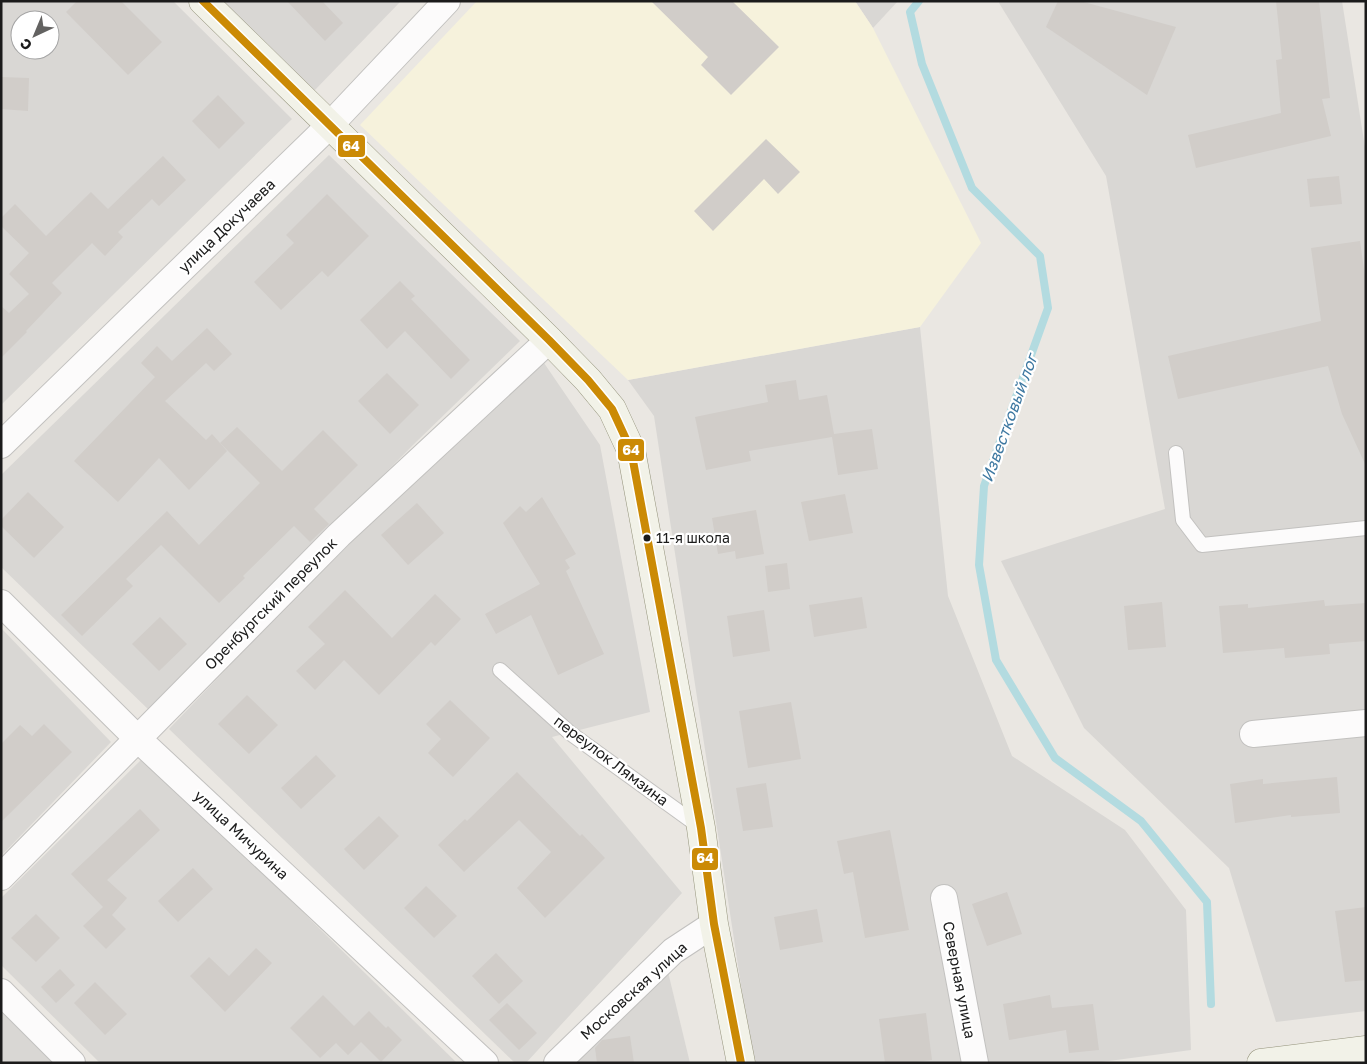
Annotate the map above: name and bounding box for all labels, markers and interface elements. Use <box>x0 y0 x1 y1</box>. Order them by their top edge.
north arrow <box>10 10 60 60</box>
text: С <box>16 35 35 54</box>
line badge: 64 <box>337 134 366 158</box>
text: 64 <box>342 137 360 154</box>
street label: улица Докучаева <box>174 175 278 276</box>
water label: Известковый лог <box>977 349 1042 485</box>
line badge: 64 <box>617 438 645 462</box>
text: 64 <box>622 441 640 458</box>
place label: 11-я школа <box>656 529 730 546</box>
street label: Оренбургский переулок <box>200 533 341 673</box>
marker: 11-я школа <box>642 533 652 543</box>
street label: переулок Лямзина <box>551 711 672 809</box>
street label: улица Мичурина <box>191 786 293 883</box>
line badge: 64 <box>691 847 719 871</box>
text: 64 <box>696 849 714 866</box>
street label: Северная улица <box>940 920 980 1040</box>
street label: Московская улица <box>576 938 690 1043</box>

